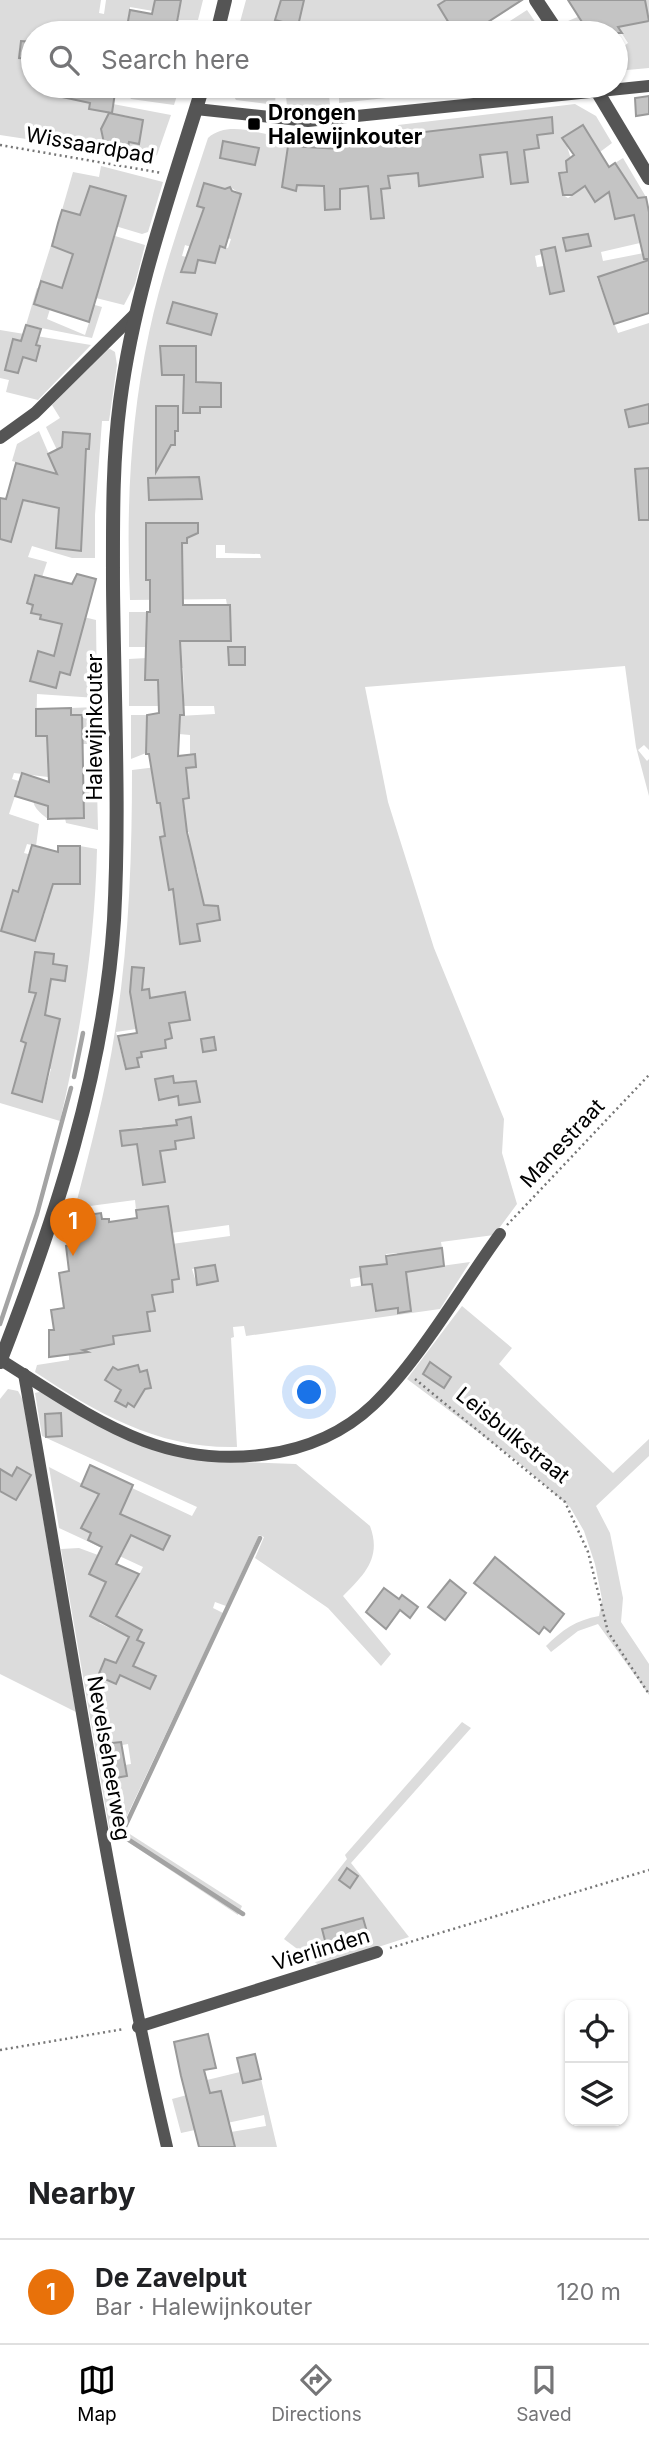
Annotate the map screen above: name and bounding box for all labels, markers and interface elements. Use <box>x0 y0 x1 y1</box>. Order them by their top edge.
search box <box>21 21 628 98</box>
icon: search <box>45 41 83 79</box>
text: Search here <box>101 44 250 75</box>
place label: Drongen Halewijnkouter <box>268 100 423 149</box>
marker: Drongen Halewijnkouter <box>246 116 262 132</box>
street label: Wissaardpad <box>24 121 156 169</box>
street label: Halewijnkouter <box>82 653 107 801</box>
street label: Manestraat <box>515 1094 609 1192</box>
pin: 1 <box>50 1198 96 1256</box>
your location <box>292 1375 326 1409</box>
street label: Leisbulkstraat <box>451 1382 575 1488</box>
street label: Nevelseheerweg <box>82 1674 136 1842</box>
street label: Vierlinden <box>269 1922 373 1976</box>
map controls <box>565 2000 628 2126</box>
button: locate <box>565 2000 628 2063</box>
button: layers <box>565 2063 628 2126</box>
text: Nearby <box>28 2175 136 2211</box>
text: De Zavelput <box>95 2262 247 2293</box>
text: 1 <box>46 2278 56 2306</box>
text: 120 m <box>556 2278 621 2306</box>
text: Bar · Halewijnkouter <box>95 2293 312 2321</box>
tab: Map <box>77 2361 117 2426</box>
tab: Directions <box>271 2361 362 2426</box>
tab: Saved <box>516 2361 572 2426</box>

